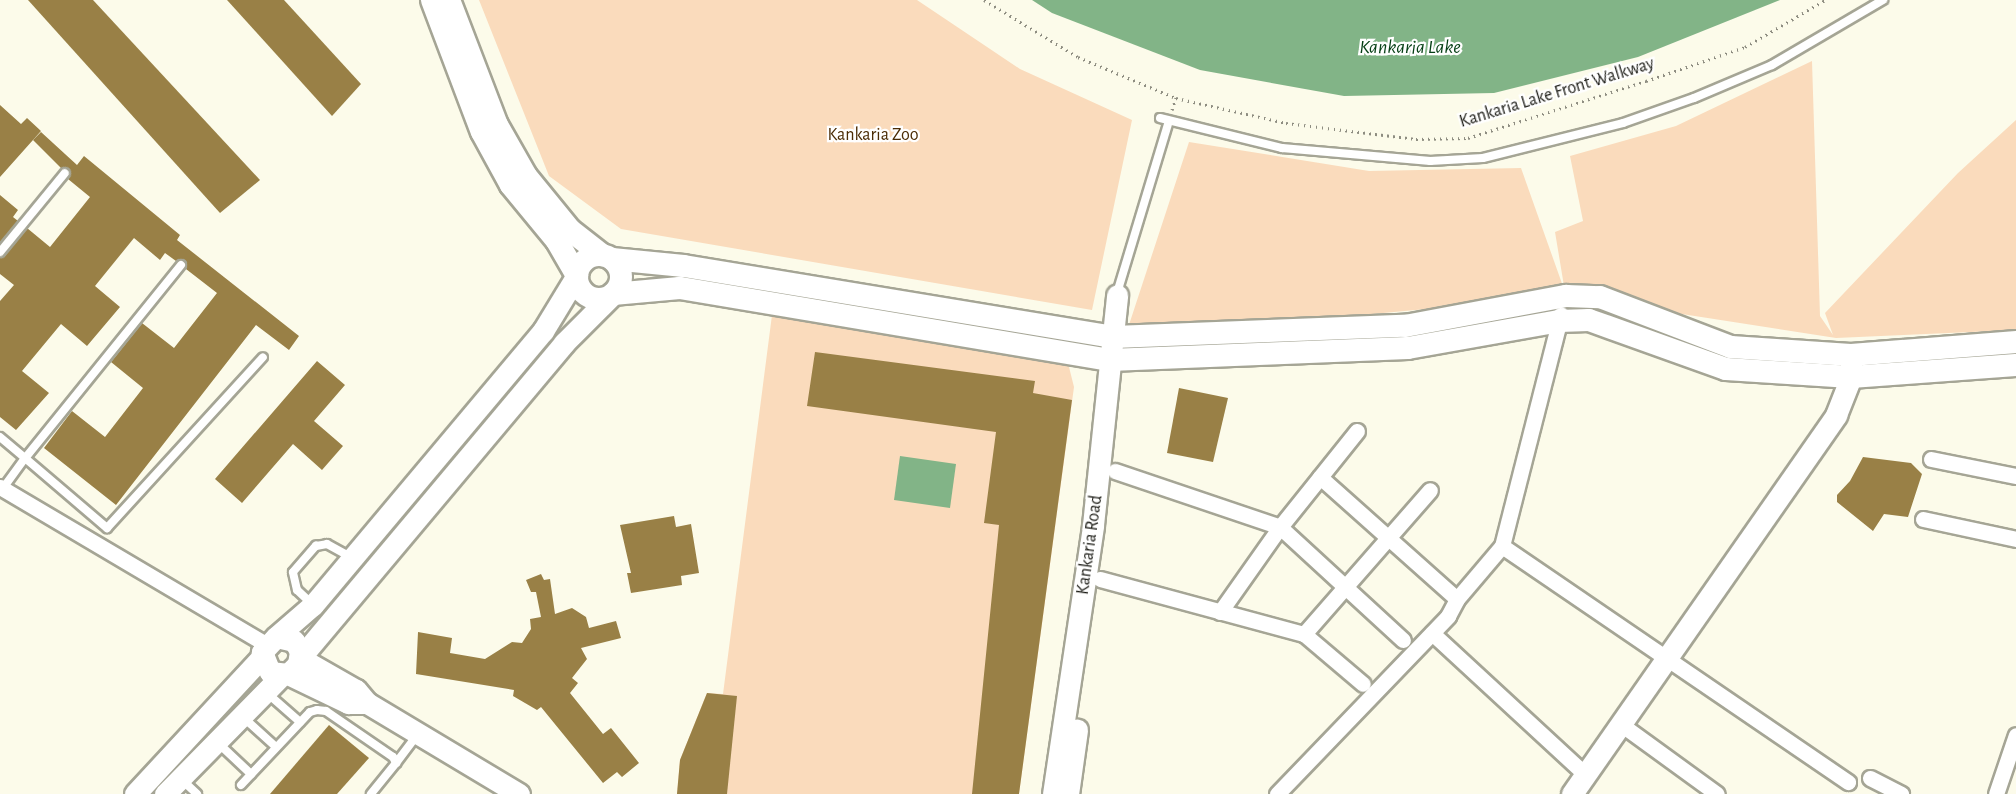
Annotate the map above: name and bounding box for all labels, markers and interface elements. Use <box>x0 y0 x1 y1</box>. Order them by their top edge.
water label: Kankaria Lake <box>1359 35 1461 59</box>
street label: Kankaria Lake Front Walkway <box>1457 53 1657 133</box>
park label: Kankaria Zoo <box>827 124 919 146</box>
street label: Kankaria Road <box>1072 494 1108 596</box>

